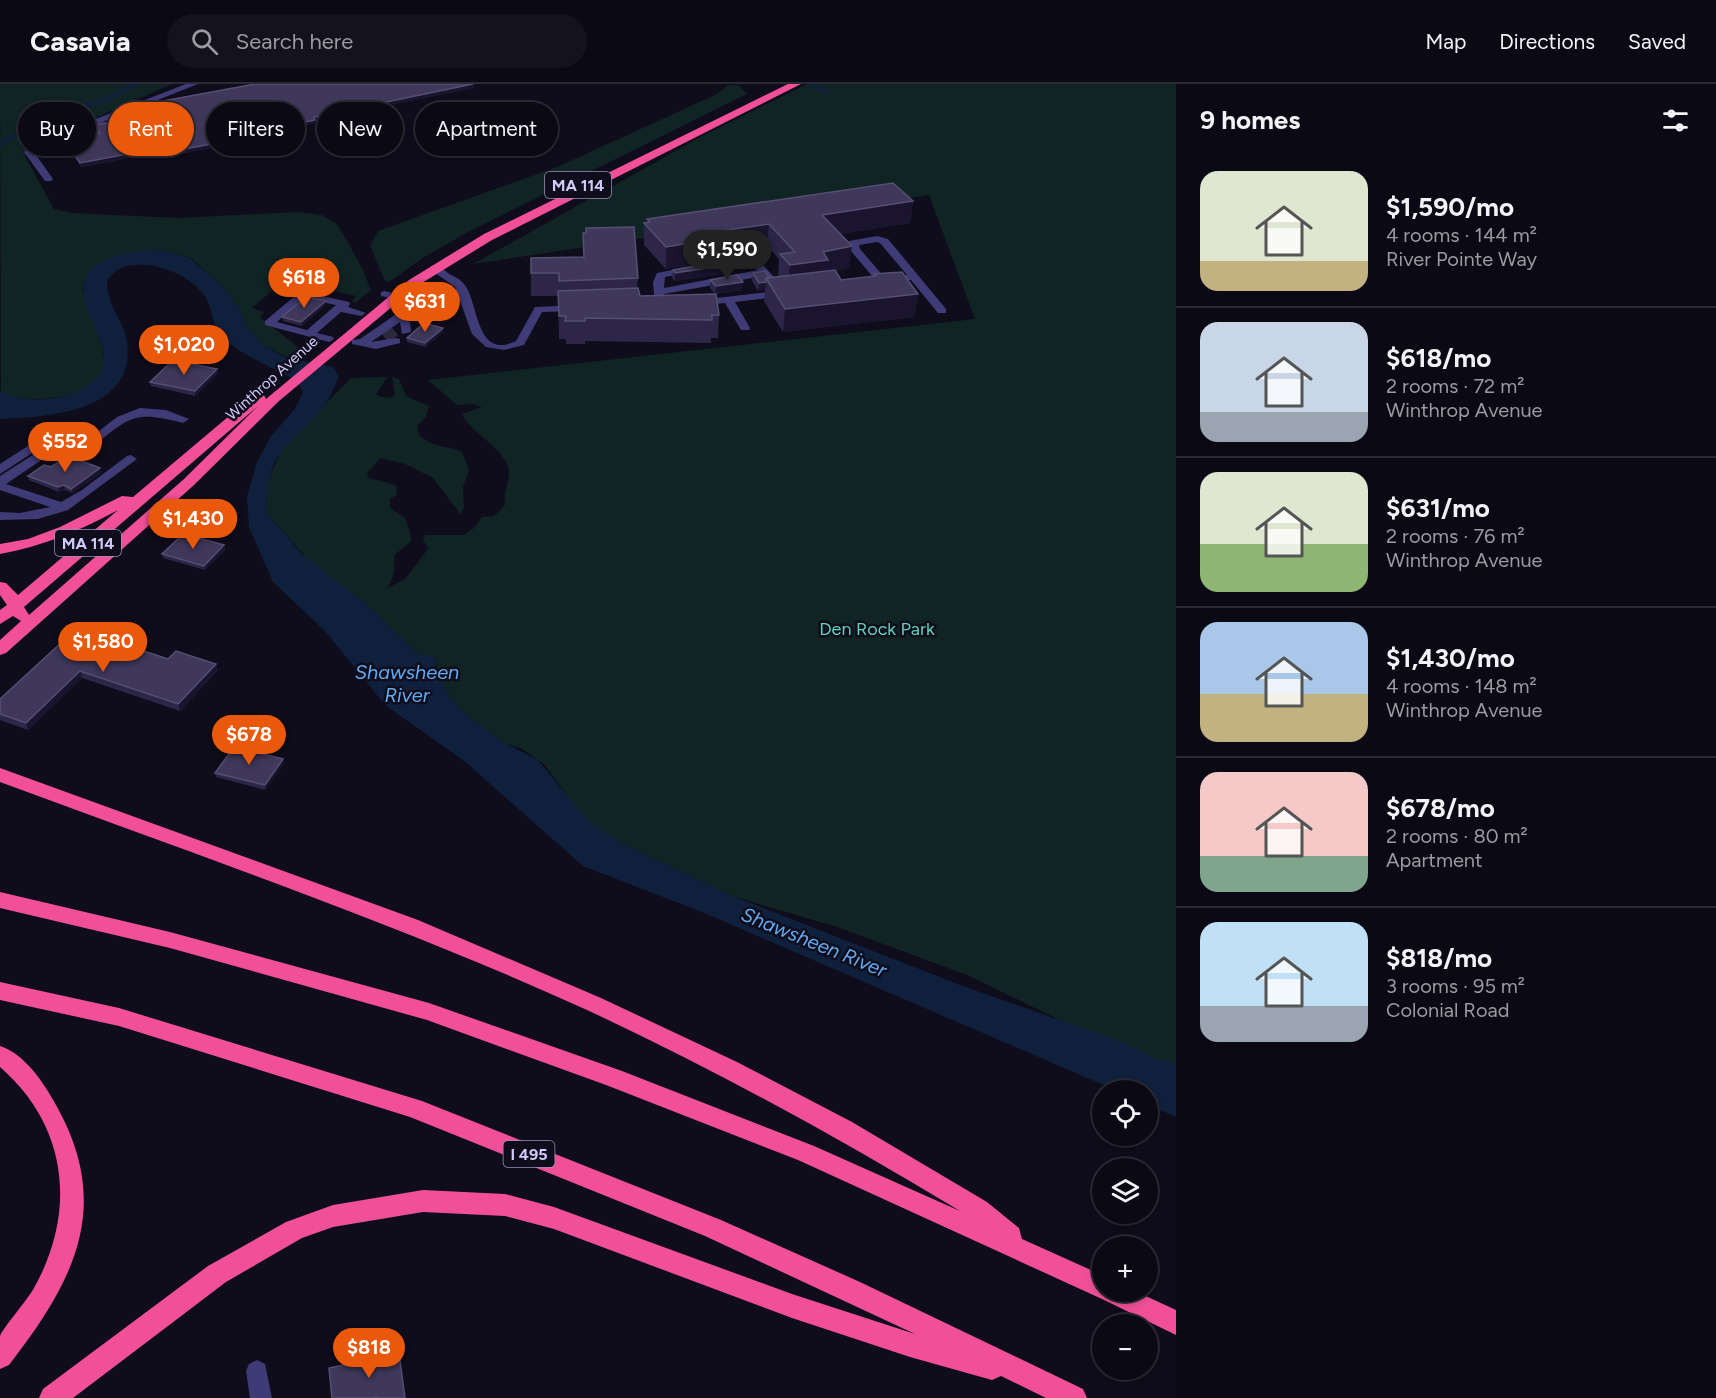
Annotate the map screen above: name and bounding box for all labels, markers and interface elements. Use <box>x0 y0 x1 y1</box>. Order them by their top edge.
search box <box>167 14 587 68</box>
text: Casavia <box>30 24 131 58</box>
icon: search <box>188 25 221 58</box>
text: Search here <box>236 28 353 55</box>
text: Map <box>1425 29 1466 54</box>
text: Directions <box>1499 29 1595 54</box>
text: Saved <box>1628 29 1686 54</box>
chip: Buy <box>18 102 96 156</box>
chip: Rent <box>108 102 194 156</box>
chip: Filters <box>206 102 305 156</box>
chip: New <box>317 102 403 156</box>
chip: Apartment <box>415 102 558 156</box>
text: 9 homes <box>1200 104 1300 136</box>
icon: filters <box>1659 104 1692 137</box>
road number: MA 114 <box>545 172 611 198</box>
text: $1,590/mo <box>1386 191 1514 223</box>
icon: home <box>1248 195 1320 267</box>
text: 4 rooms · 144 m² <box>1386 223 1537 247</box>
pin: $1,590 <box>678 230 776 281</box>
text: $1,590 <box>697 237 757 261</box>
text: River Pointe Way <box>1386 247 1537 271</box>
pin: $618 <box>268 258 340 309</box>
text: $618 <box>282 265 326 289</box>
pin: $631 <box>389 282 461 333</box>
text: $631 <box>404 289 446 313</box>
pin: $1,020 <box>135 325 233 376</box>
text: $1,020 <box>153 332 215 356</box>
street label: Winthrop Avenue <box>222 332 322 424</box>
text: $618/mo <box>1386 342 1491 374</box>
icon: home <box>1248 346 1320 418</box>
text: 2 rooms · 72 m² <box>1386 374 1524 398</box>
text: Winthrop Avenue <box>1386 398 1542 422</box>
pin: $552 <box>29 422 101 473</box>
text: $552 <box>42 429 88 453</box>
text: $631/mo <box>1386 492 1490 524</box>
icon: home <box>1248 496 1320 568</box>
pin: $1,430 <box>144 499 242 550</box>
text: $1,430 <box>162 506 224 530</box>
text: 2 rooms · 76 m² <box>1386 524 1525 548</box>
road number: MA 114 <box>55 530 121 556</box>
text: Winthrop Avenue <box>1386 548 1542 572</box>
park label: Den Rock Park <box>819 618 935 640</box>
pin: $1,580 <box>54 622 152 673</box>
text: $1,580 <box>72 629 134 653</box>
text: $1,430/mo <box>1386 642 1515 674</box>
icon: home <box>1248 646 1320 718</box>
water label: Shawsheen River <box>355 660 459 707</box>
text: 4 rooms · 148 m² <box>1386 674 1537 698</box>
text: Winthrop Avenue <box>1386 698 1542 722</box>
pin: $678 <box>213 715 285 766</box>
text: $678 <box>226 722 272 746</box>
text: $678/mo <box>1386 792 1495 824</box>
icon: home <box>1248 796 1320 868</box>
text: 2 rooms · 80 m² <box>1386 824 1528 848</box>
text: Apartment <box>1386 848 1483 872</box>
water label: Shawsheen River <box>738 902 891 983</box>
text: $818/mo <box>1386 942 1492 974</box>
icon: home <box>1248 946 1320 1018</box>
text: 3 rooms · 95 m² <box>1386 974 1525 998</box>
text: Colonial Road <box>1386 998 1509 1022</box>
map controls <box>1092 1080 1158 1380</box>
button: locate <box>1092 1080 1158 1146</box>
road number: I 495 <box>504 1141 554 1167</box>
button: layers <box>1092 1158 1158 1224</box>
button: + <box>1092 1236 1158 1302</box>
button: − <box>1092 1314 1158 1380</box>
pin: $818 <box>333 1328 405 1379</box>
text: $818 <box>347 1335 391 1359</box>

